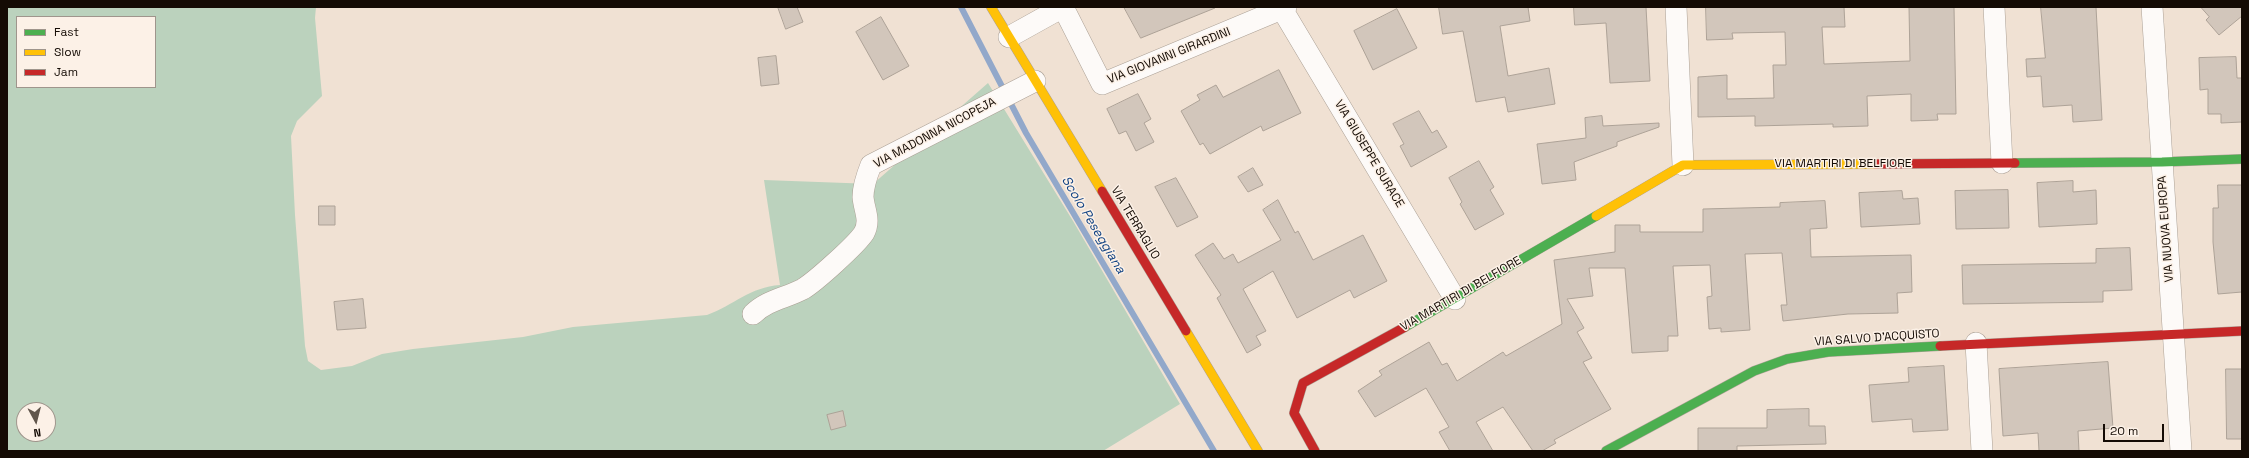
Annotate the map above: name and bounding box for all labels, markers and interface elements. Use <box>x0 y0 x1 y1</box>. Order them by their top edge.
legend <box>16 16 156 88</box>
text: Fast <box>54 24 79 40</box>
street label: VIA GIOVANNI GIRARDINI <box>1105 25 1233 87</box>
text: Slow <box>54 44 81 60</box>
text: Jam <box>54 64 78 80</box>
street label: VIA MADONNA NICOPEJA <box>871 95 999 171</box>
street label: VIA GIUSEPPE SURACE <box>1331 98 1407 210</box>
street label: VIA MARTIRI DI BELFIORE <box>1775 157 1911 171</box>
water label: Scolo Peseggiana <box>1058 173 1128 277</box>
street label: VIA NUOVA EUROPA <box>2155 175 2177 283</box>
street label: VIA TERRAGLIO <box>1107 184 1163 262</box>
street label: VIA MARTIRI DI BELFIORE <box>1398 254 1524 334</box>
street label: VIA SALVO D'ACQUISTO <box>1814 326 1940 350</box>
north arrow <box>16 402 56 442</box>
scale bar <box>2105 416 2166 442</box>
text: 20 m <box>2110 423 2138 439</box>
text: N <box>33 426 42 440</box>

